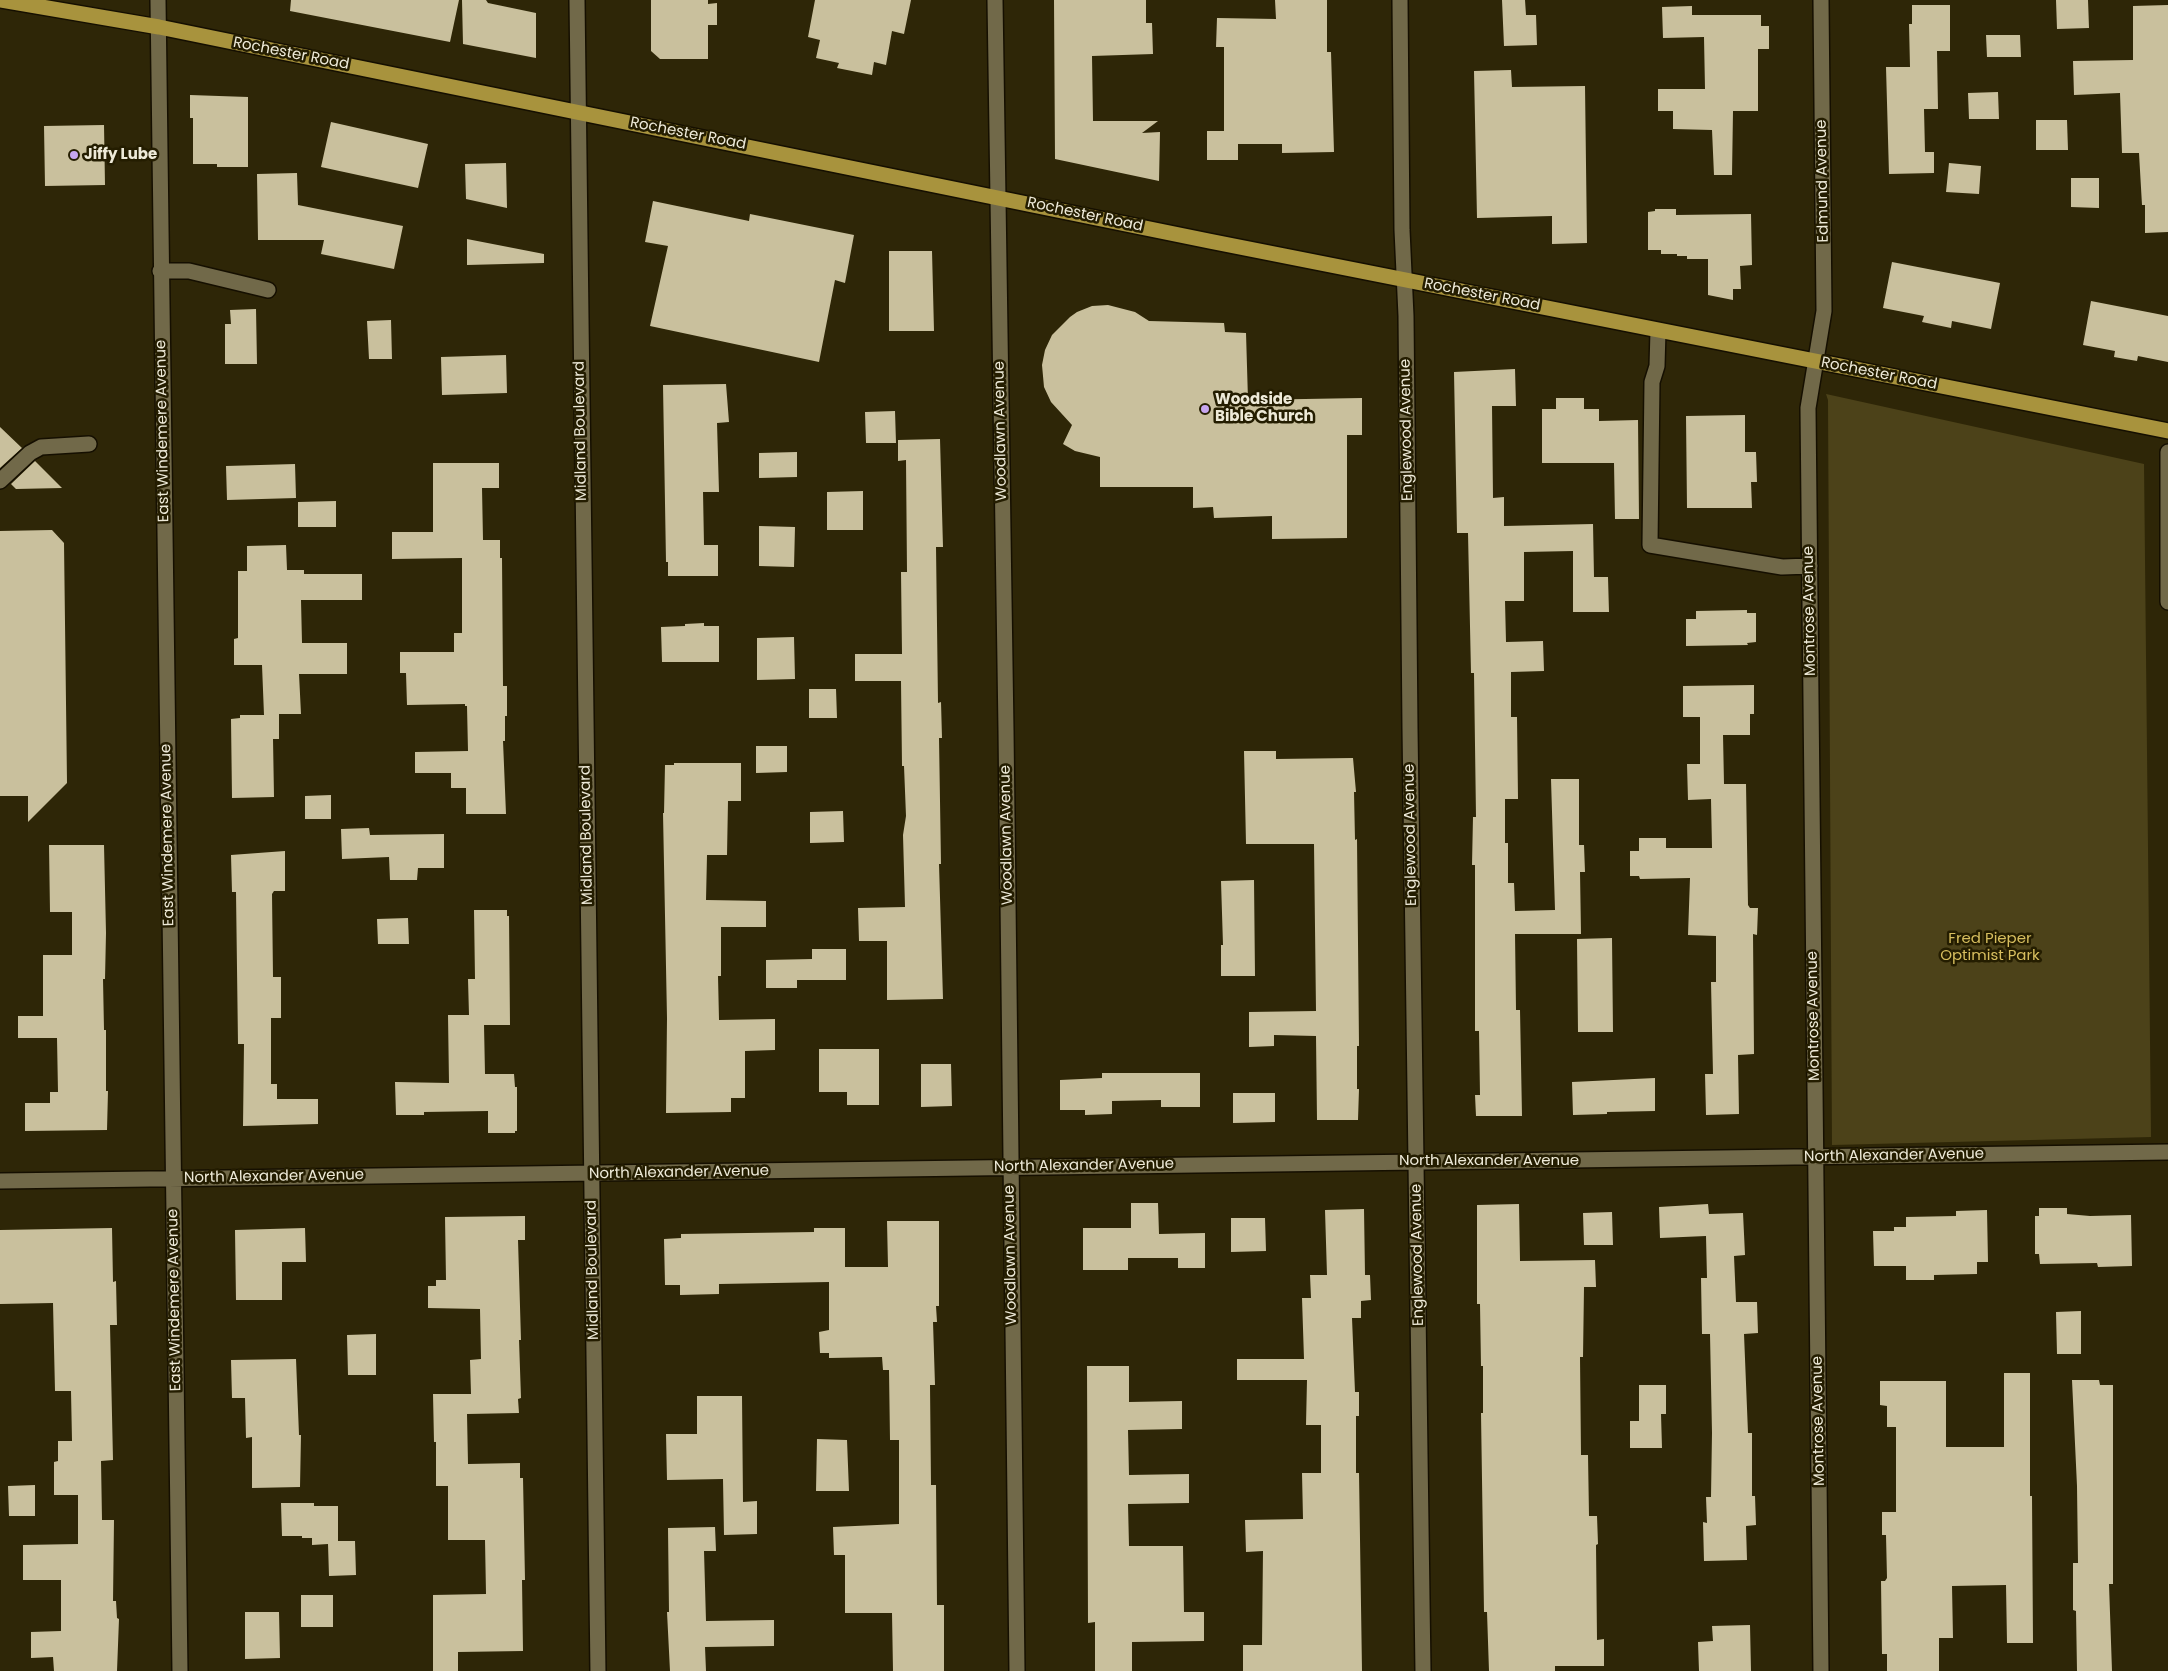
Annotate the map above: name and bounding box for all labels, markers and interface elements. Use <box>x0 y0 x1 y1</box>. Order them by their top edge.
street label: Rochester Road <box>231 34 351 74</box>
street label: Rochester Road <box>628 114 748 154</box>
street label: Edmund Avenue <box>1813 119 1833 243</box>
place label: Jiffy Lube <box>84 146 157 164</box>
marker: Jiffy Lube <box>68 149 80 161</box>
street label: Rochester Road <box>1025 194 1145 236</box>
street label: Rochester Road <box>1422 275 1542 315</box>
street label: East Windemere Avenue <box>152 340 174 522</box>
street label: Rochester Road <box>1819 354 1939 394</box>
street label: Englewood Avenue <box>1397 359 1417 501</box>
street label: Midland Boulevard <box>571 361 591 501</box>
street label: Woodlawn Avenue <box>991 361 1011 501</box>
place label: Woodside Bible Church <box>1215 391 1314 426</box>
marker: Woodside Bible Church <box>1199 403 1211 415</box>
street label: Montrose Avenue <box>1800 546 1820 676</box>
street label: East Windemere Avenue <box>157 744 179 926</box>
street label: Englewood Avenue <box>1401 764 1421 906</box>
street label: Midland Boulevard <box>577 765 597 905</box>
street label: Woodlawn Avenue <box>997 765 1017 905</box>
park label: Fred Pieper Optimist Park <box>1940 930 2040 965</box>
street label: Montrose Avenue <box>1804 951 1824 1081</box>
street label: North Alexander Avenue <box>1804 1145 1984 1167</box>
street label: North Alexander Avenue <box>1399 1152 1579 1170</box>
street label: North Alexander Avenue <box>994 1155 1174 1177</box>
street label: North Alexander Avenue <box>589 1162 769 1184</box>
street label: North Alexander Avenue <box>184 1166 364 1188</box>
street label: Englewood Avenue <box>1408 1184 1428 1326</box>
street label: Woodlawn Avenue <box>1001 1185 1021 1325</box>
street label: Midland Boulevard <box>583 1200 603 1340</box>
street label: East Windemere Avenue <box>164 1209 186 1391</box>
street label: Montrose Avenue <box>1809 1356 1829 1486</box>

